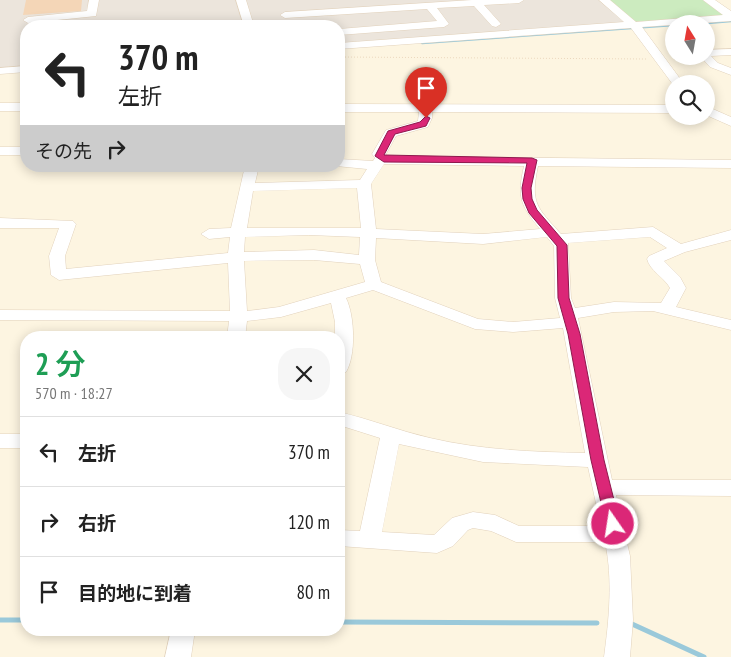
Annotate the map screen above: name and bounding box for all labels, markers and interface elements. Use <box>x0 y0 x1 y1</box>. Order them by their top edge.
north arrow <box>665 15 715 65</box>
map controls <box>665 15 715 125</box>
text: 370 m <box>118 34 199 80</box>
icon: left <box>35 40 100 105</box>
pin <box>405 67 447 118</box>
icon: arrive <box>412 74 440 102</box>
button: search <box>665 75 715 125</box>
text: 左折 <box>118 82 162 110</box>
icon: right <box>102 135 130 163</box>
text: その先 <box>35 139 92 163</box>
text: 2 分 <box>35 344 86 383</box>
button: close <box>278 348 330 400</box>
text: 570 m · 18:27 <box>35 383 113 403</box>
icon: left <box>35 438 63 466</box>
text: 370 m <box>288 440 330 464</box>
text: 左折 <box>78 441 116 465</box>
position arrow <box>586 497 638 549</box>
icon: right <box>35 508 63 536</box>
text: 120 m <box>288 510 330 534</box>
text: 右折 <box>78 511 116 535</box>
icon: arrive <box>35 578 63 606</box>
text: 80 m <box>297 580 330 604</box>
text: 目的地に到着 <box>78 581 192 605</box>

